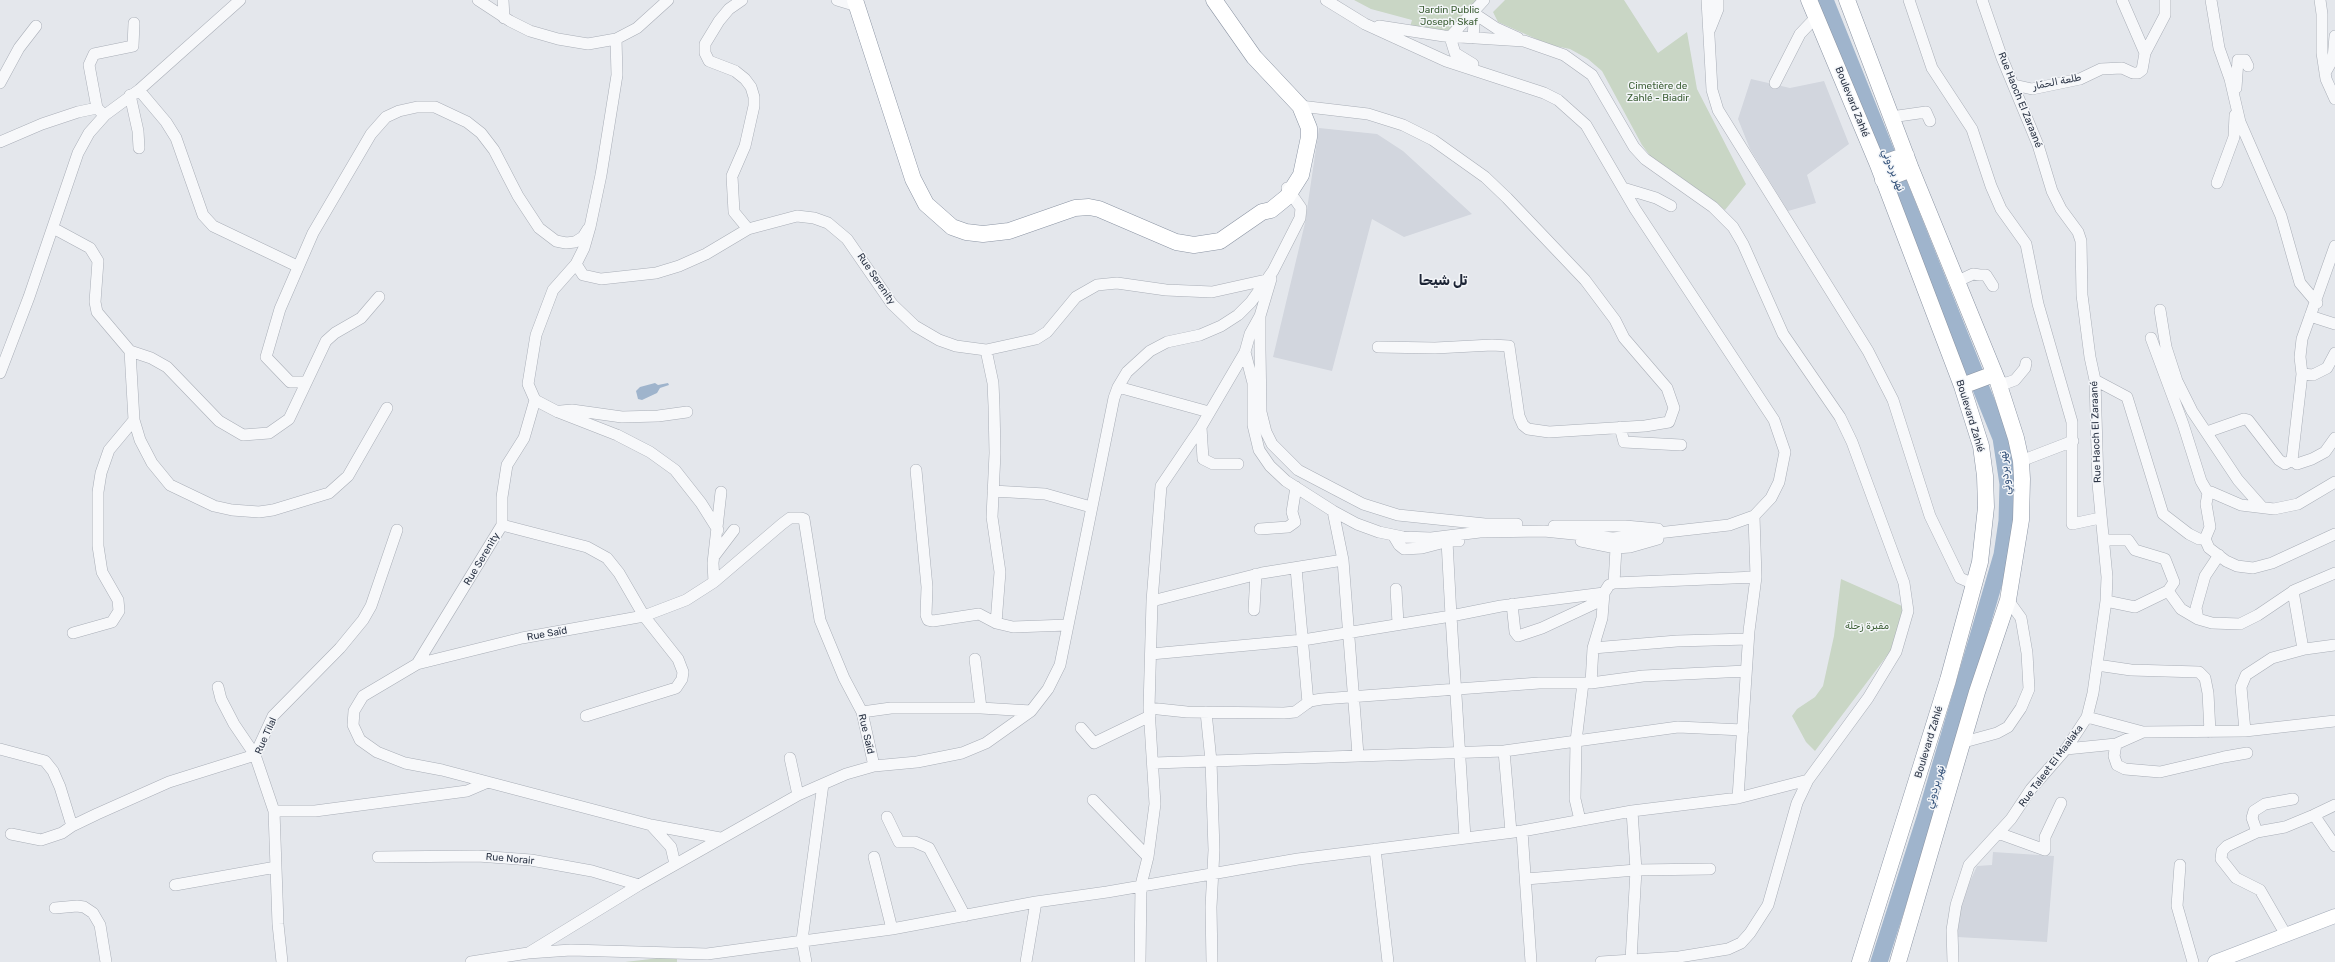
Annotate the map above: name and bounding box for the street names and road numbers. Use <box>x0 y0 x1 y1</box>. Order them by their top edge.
street label: Rue Haoch El Zaraané <box>1995 50 2045 150</box>
street label: Boulevard Zahlé <box>1832 65 1872 139</box>
street label: طلعة الحمّار <box>2032 71 2082 93</box>
street label: Rue Serenity <box>854 251 898 307</box>
street label: Boulevard Zahlé <box>1953 378 1987 454</box>
street label: Rue Haoch El Zaraané <box>2088 381 2104 483</box>
street label: Rue Serenity <box>461 530 503 588</box>
street label: Rue Saïd <box>526 625 568 643</box>
street label: Boulevard Zahlé <box>1912 704 1946 780</box>
street label: Rue Saïd <box>856 713 876 755</box>
street label: Rue Tilal <box>253 716 279 756</box>
street label: Rue Taleet El Maalaka <box>2016 723 2086 809</box>
street label: Rue Norair <box>485 851 535 867</box>

